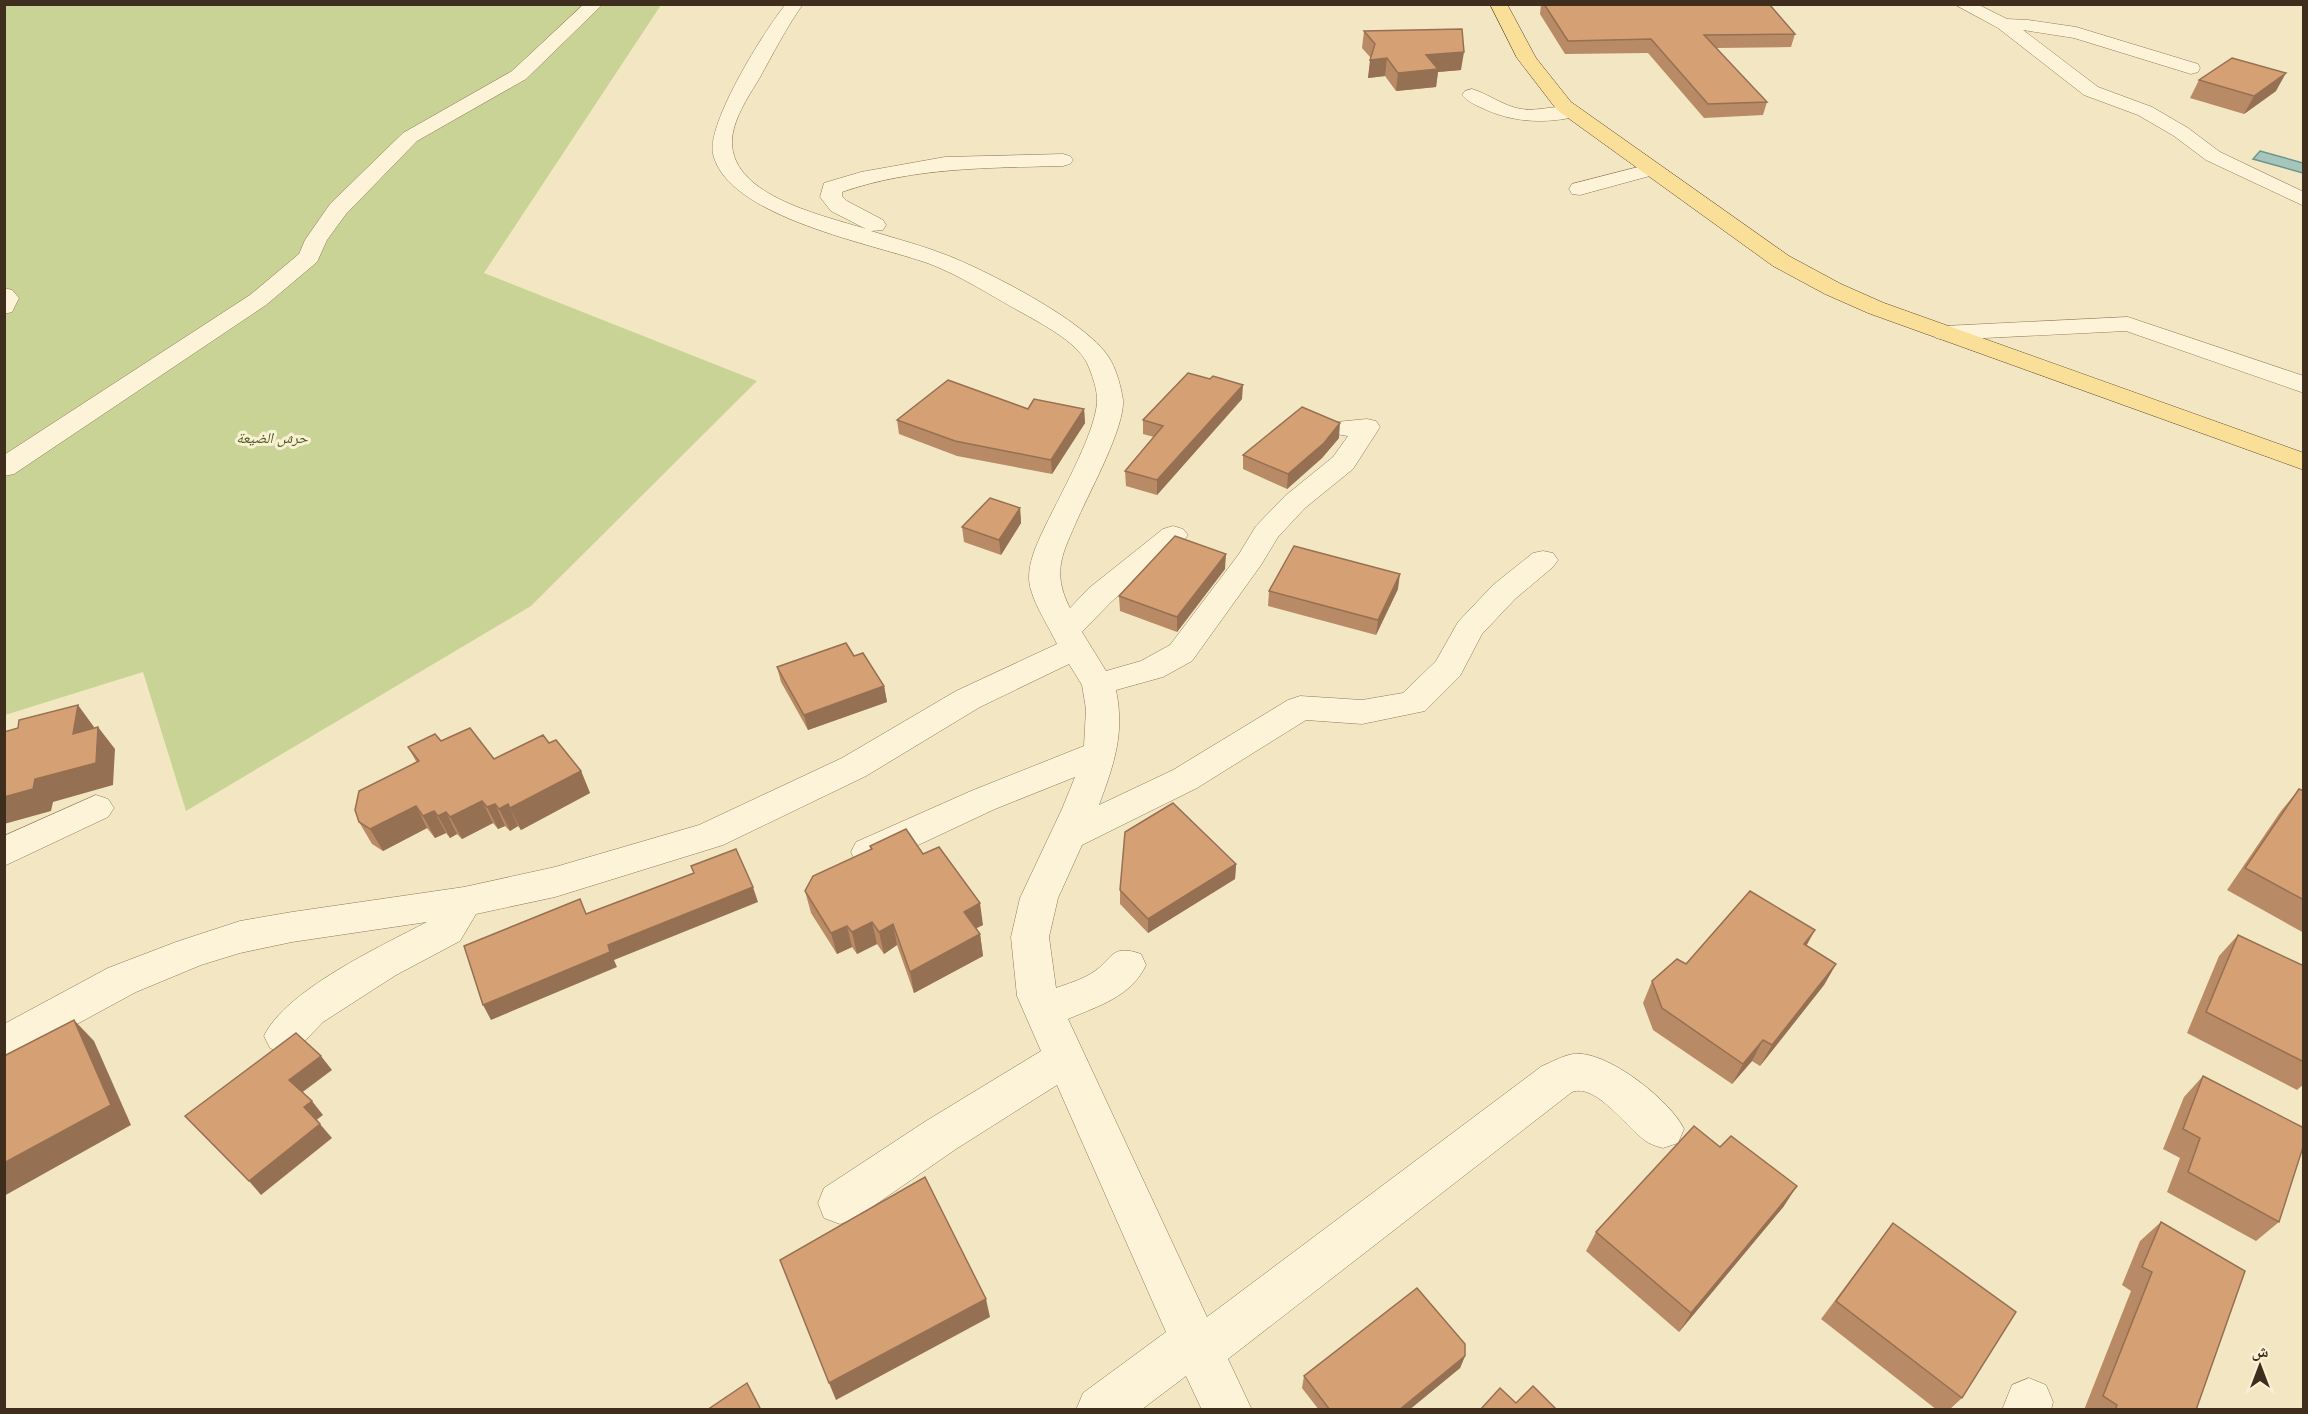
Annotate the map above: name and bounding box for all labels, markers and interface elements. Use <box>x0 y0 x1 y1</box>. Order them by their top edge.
park label: حرش الضيعة <box>236 428 308 447</box>
north arrow <box>2230 1336 2290 1396</box>
text: ش <box>2252 1341 2269 1361</box>

